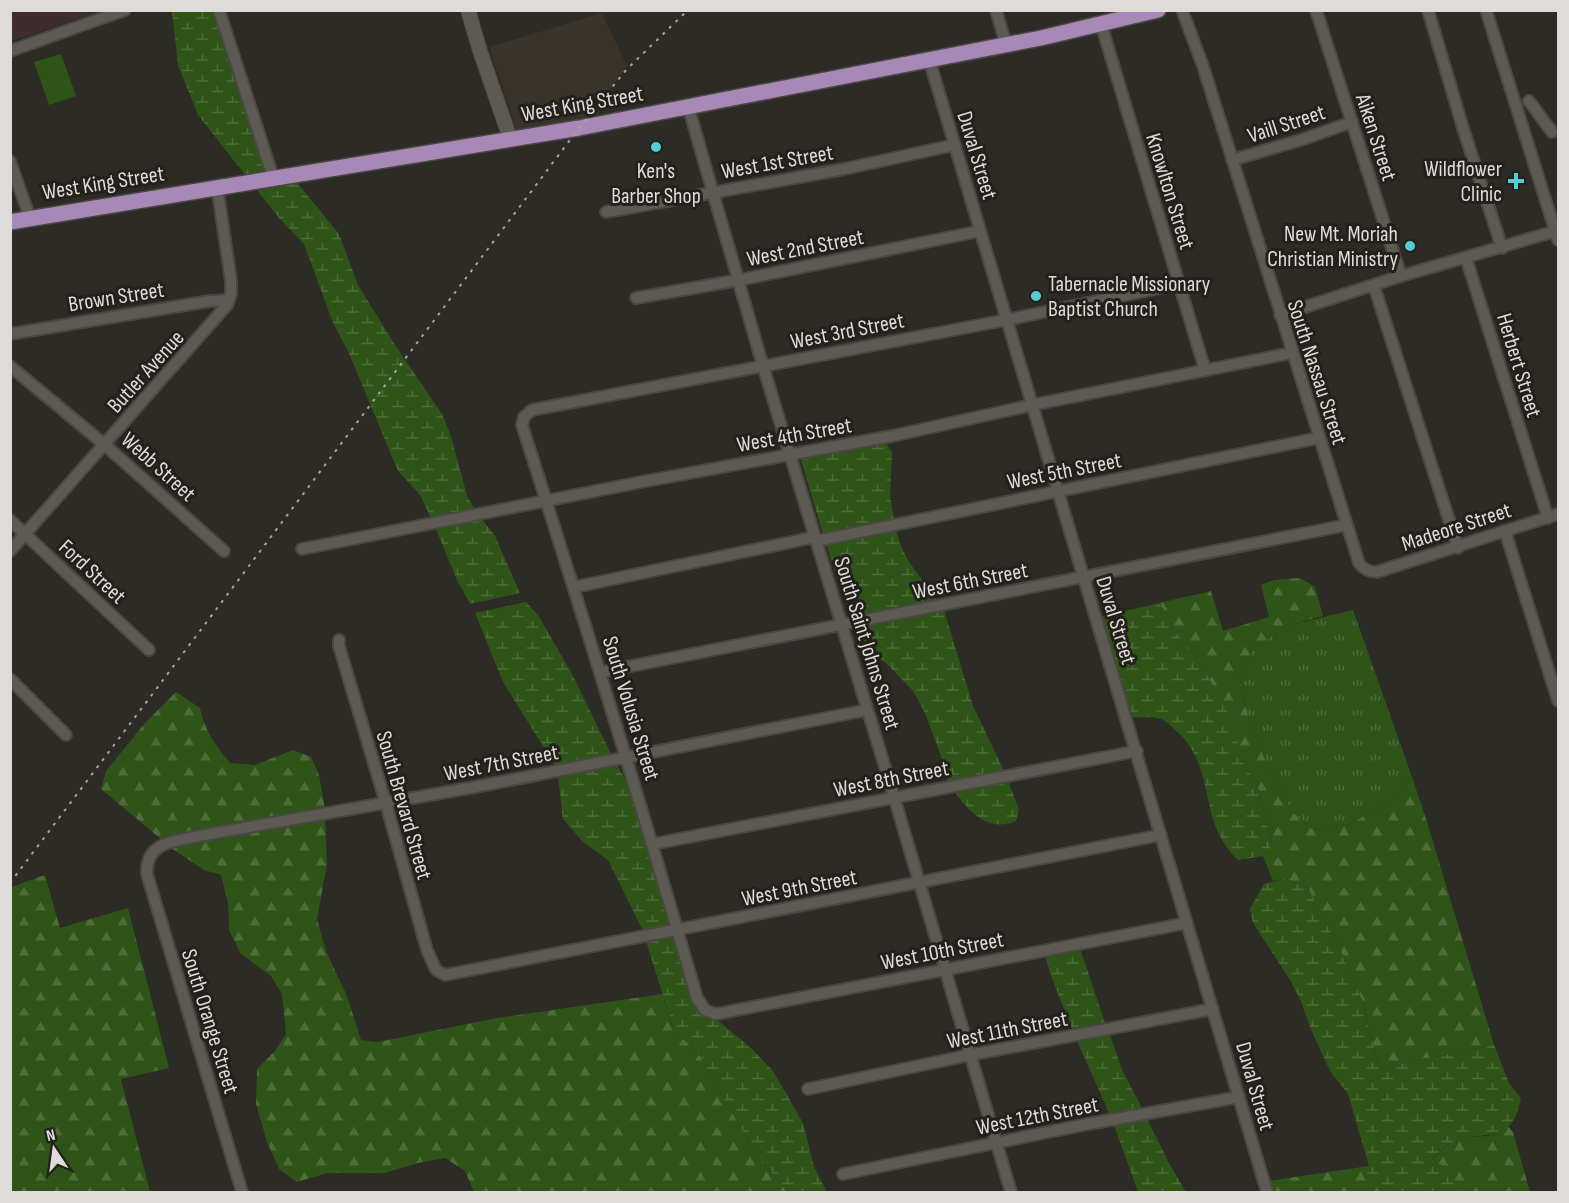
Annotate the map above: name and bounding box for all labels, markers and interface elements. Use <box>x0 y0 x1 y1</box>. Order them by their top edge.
street label: West King Street <box>519 80 646 128</box>
street label: Aiken Street <box>1349 90 1402 185</box>
street label: Vaill Street <box>1244 99 1329 150</box>
street label: Duval Street <box>950 108 1003 203</box>
street label: Knowlton Street <box>1139 130 1200 253</box>
street label: West 1st Street <box>719 139 836 186</box>
marker: Ken's Barber Shop <box>649 140 663 154</box>
place label: Wildflower Clinic <box>1424 156 1502 208</box>
place label: Ken's Barber Shop <box>611 158 701 210</box>
street label: West King Street <box>40 160 166 206</box>
marker: Wildflower Clinic <box>1507 172 1525 190</box>
place label: New Mt. Moriah Christian Ministry <box>1267 221 1398 273</box>
street label: West 2nd Street <box>745 224 866 273</box>
marker: New Mt. Moriah Christian Ministry <box>1403 239 1417 253</box>
place label: Tabernacle Missionary Baptist Church <box>1048 271 1211 323</box>
street label: Brown Street <box>66 277 166 318</box>
marker: Tabernacle Missionary Baptist Church <box>1029 289 1043 303</box>
street label: South Nassau Street <box>1281 297 1353 448</box>
street label: West 3rd Street <box>788 307 907 356</box>
street label: Herbert Street <box>1490 310 1547 421</box>
street label: Butler Avenue <box>102 325 190 419</box>
street label: West 4th Street <box>735 412 854 459</box>
street label: Webb Street <box>115 427 201 508</box>
street label: West 5th Street <box>1005 447 1124 496</box>
street label: Madeore Street <box>1398 497 1515 558</box>
street label: Ford Street <box>53 534 131 610</box>
street label: South Saint Johns Street <box>827 554 906 733</box>
street label: West 6th Street <box>910 557 1030 606</box>
street label: Duval Street <box>1089 573 1142 668</box>
street label: South Volusia Street <box>596 633 665 784</box>
street label: South Brevard Street <box>369 728 438 883</box>
street label: West 7th Street <box>442 739 561 788</box>
street label: West 8th Street <box>831 755 951 804</box>
street label: West 9th Street <box>739 864 859 913</box>
street label: West 10th Street <box>879 926 1006 977</box>
street label: South Orange Street <box>175 946 244 1097</box>
street label: West 11th Street <box>945 1006 1070 1055</box>
street label: Duval Street <box>1229 1039 1280 1134</box>
street label: West 12th Street <box>974 1091 1101 1142</box>
north arrow <box>24 1119 84 1179</box>
text: N <box>45 1126 57 1146</box>

